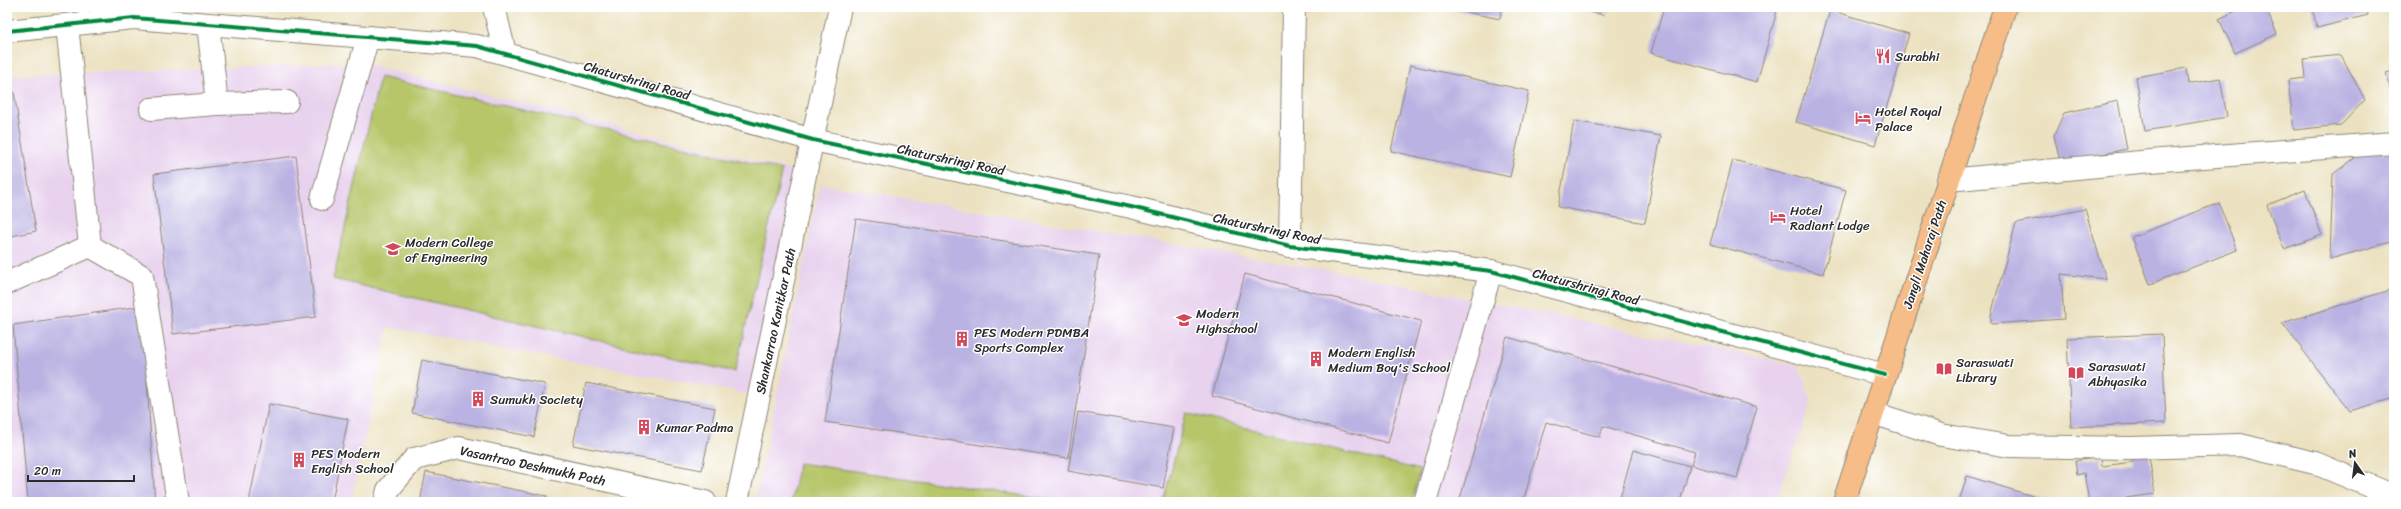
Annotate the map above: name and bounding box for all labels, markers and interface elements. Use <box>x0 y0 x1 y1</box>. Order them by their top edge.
place label: Surabhi <box>1895 45 1940 68</box>
restaurant icon: Surabhi <box>1874 47 1892 65</box>
street label: Chaturshringi Road <box>581 54 694 107</box>
place label: Hotel Royal Palace <box>1875 100 1942 138</box>
hotel icon: Hotel Royal Palace <box>1854 109 1872 127</box>
street label: Chaturshringi Road <box>895 137 1008 182</box>
street label: Jangli Maharaj Path <box>1896 197 1953 313</box>
place label: Hotel Radiant Lodge <box>1790 199 1870 237</box>
street label: Chaturshringi Road <box>1211 206 1324 251</box>
hotel icon: Hotel Radiant Lodge <box>1769 208 1787 226</box>
place label: Modern College of Engineering <box>405 231 494 269</box>
school or university icon: Modern College of Engineering <box>384 240 402 258</box>
street label: Shankarrao Kanitkar Path <box>749 246 802 396</box>
street label: Chaturshringi Road <box>1530 261 1643 312</box>
place label: Modern Highschool <box>1196 302 1258 340</box>
school or university icon: Modern Highschool <box>1175 311 1193 329</box>
place label: PES Modern PDMBA Sports Complex <box>974 321 1089 359</box>
building icon: PES Modern PDMBA Sports Complex <box>953 330 971 348</box>
place label: Modern English Medium Boy's School <box>1328 341 1450 379</box>
building icon: Modern English Medium Boy's School <box>1307 350 1325 368</box>
place label: Saraswati Library <box>1956 351 2014 389</box>
place label: Saraswati Abhyasika <box>2087 355 2147 393</box>
library icon: Saraswati Library <box>1935 360 1953 378</box>
library icon: Saraswati Abhyasika <box>2067 364 2085 382</box>
place label: Sumukh Society <box>490 388 583 411</box>
building icon: Sumukh Society <box>469 390 487 408</box>
place label: Kumar Padma <box>656 416 734 439</box>
building icon: Kumar Padma <box>635 418 653 436</box>
street label: Vasantrao Deshmukh Path <box>458 439 608 492</box>
place label: PES Modern English School <box>311 442 394 480</box>
north arrow <box>2335 443 2375 483</box>
text: N <box>2346 444 2359 464</box>
building icon: PES Modern English School <box>290 451 308 469</box>
scale bar <box>28 457 134 483</box>
text: 20 m <box>34 460 61 482</box>

